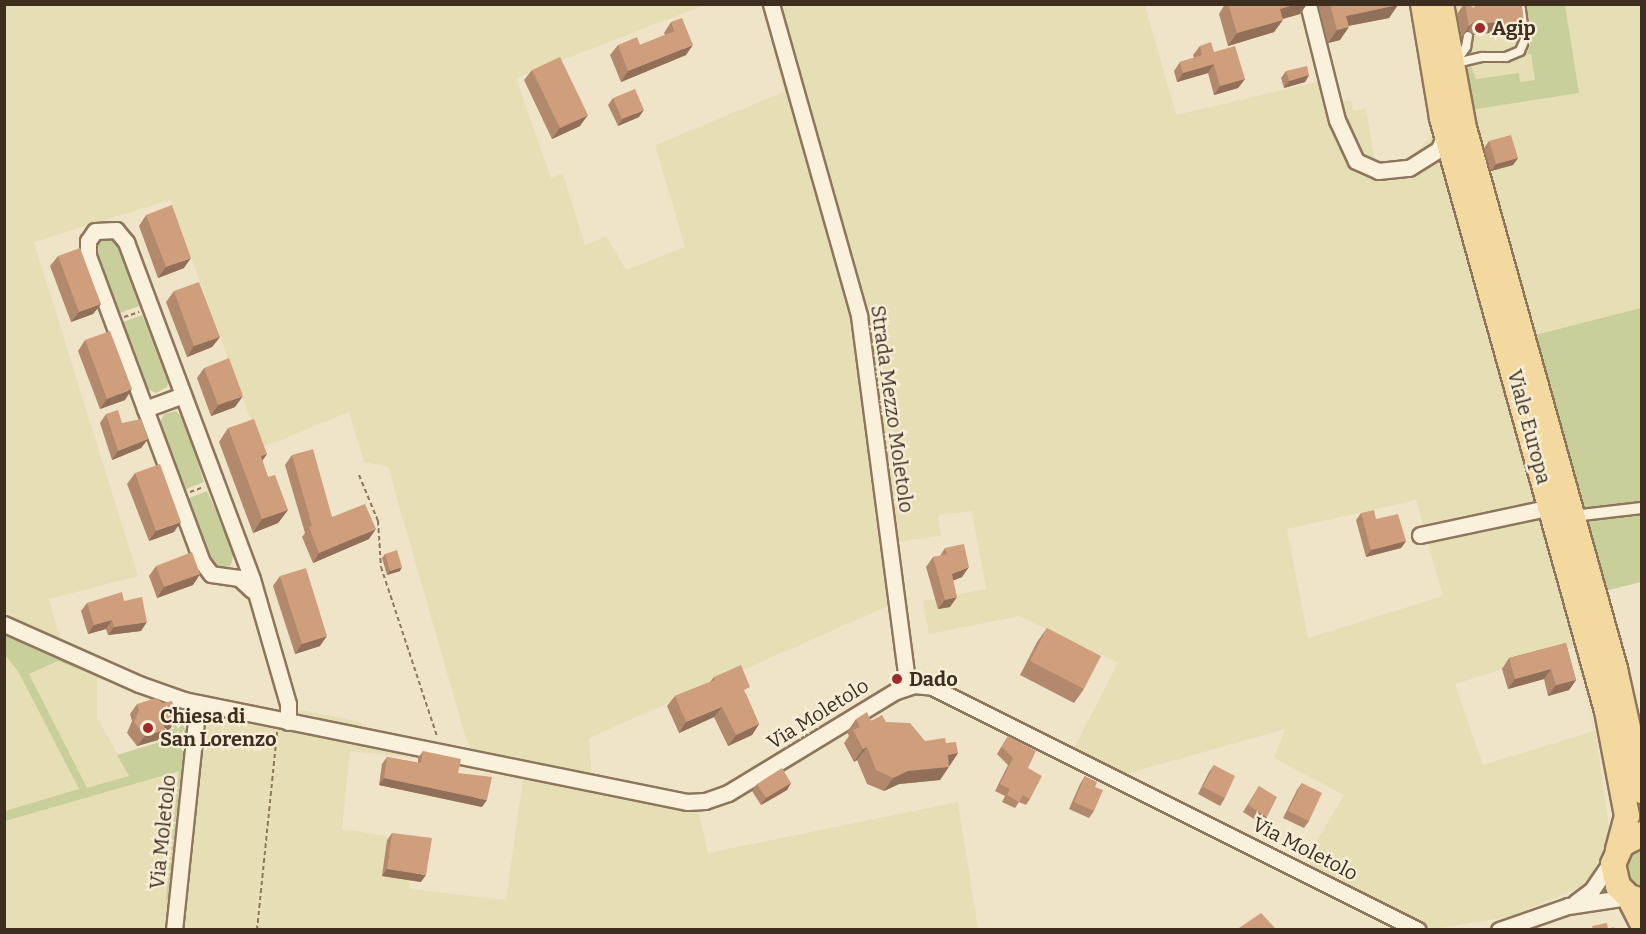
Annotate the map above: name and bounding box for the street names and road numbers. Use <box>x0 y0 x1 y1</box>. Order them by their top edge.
street label: Strada Mezzo Moletolo <box>866 304 918 514</box>
street label: Viale Europa <box>1502 367 1556 487</box>
street label: Via Moletolo <box>763 673 873 755</box>
street label: Via Moletolo <box>145 774 181 890</box>
street label: Via Moletolo <box>1248 812 1362 886</box>

